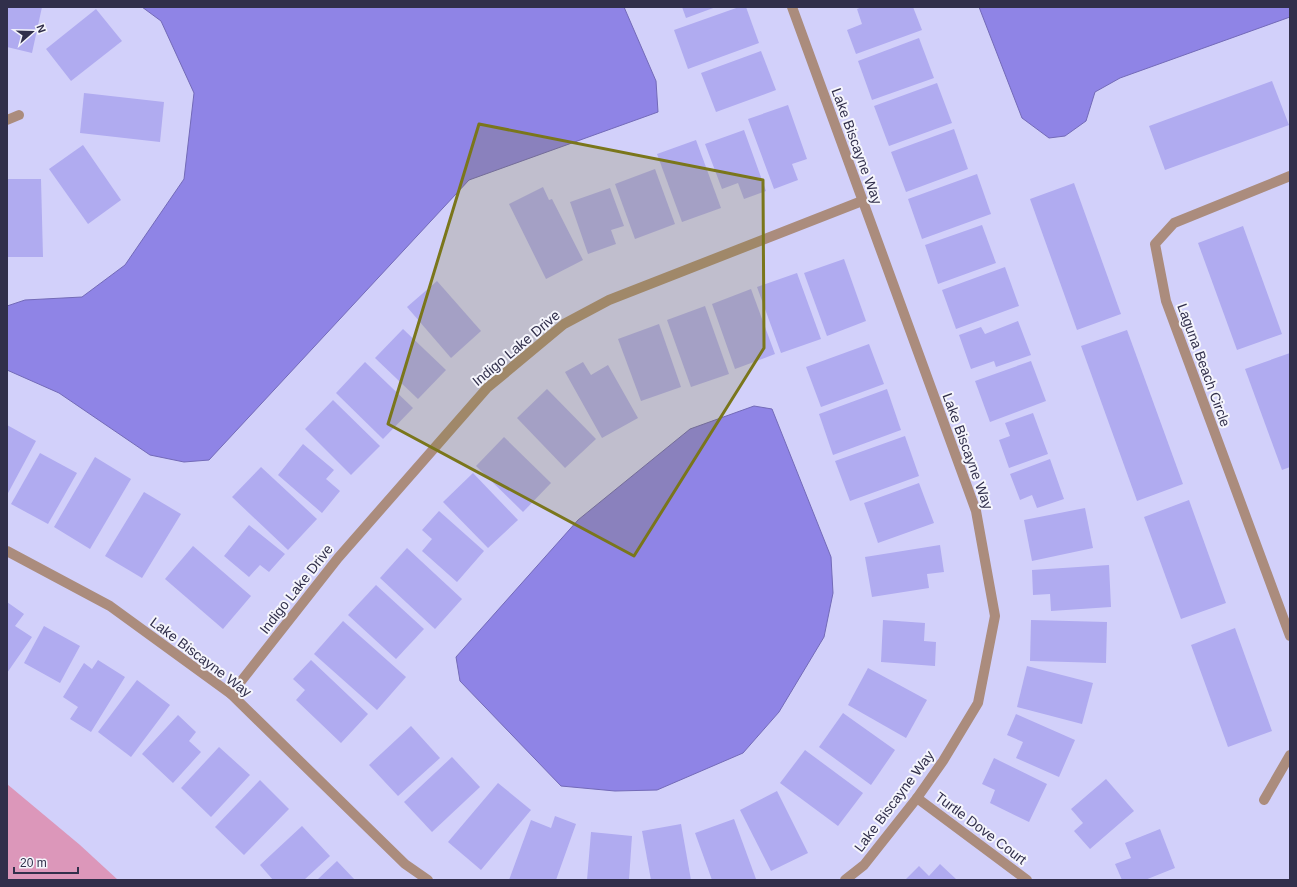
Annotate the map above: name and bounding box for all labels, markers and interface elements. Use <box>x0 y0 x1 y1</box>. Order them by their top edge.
north arrow <box>12 12 52 52</box>
text: N <box>34 23 48 34</box>
street label: Lake Biscayne Way <box>829 86 885 206</box>
street label: Laguna Beach Circle <box>1174 301 1234 429</box>
street label: Indigo Lake Drive <box>469 307 563 389</box>
street label: Lake Biscayne Way <box>940 391 996 511</box>
street label: Indigo Lake Drive <box>256 541 336 637</box>
street label: Lake Biscayne Way <box>147 614 255 700</box>
street label: Lake Biscayne Way <box>851 747 937 855</box>
street label: Turtle Dove Court <box>932 789 1030 868</box>
scale bar <box>14 849 78 875</box>
text: 20 m <box>20 856 47 870</box>

